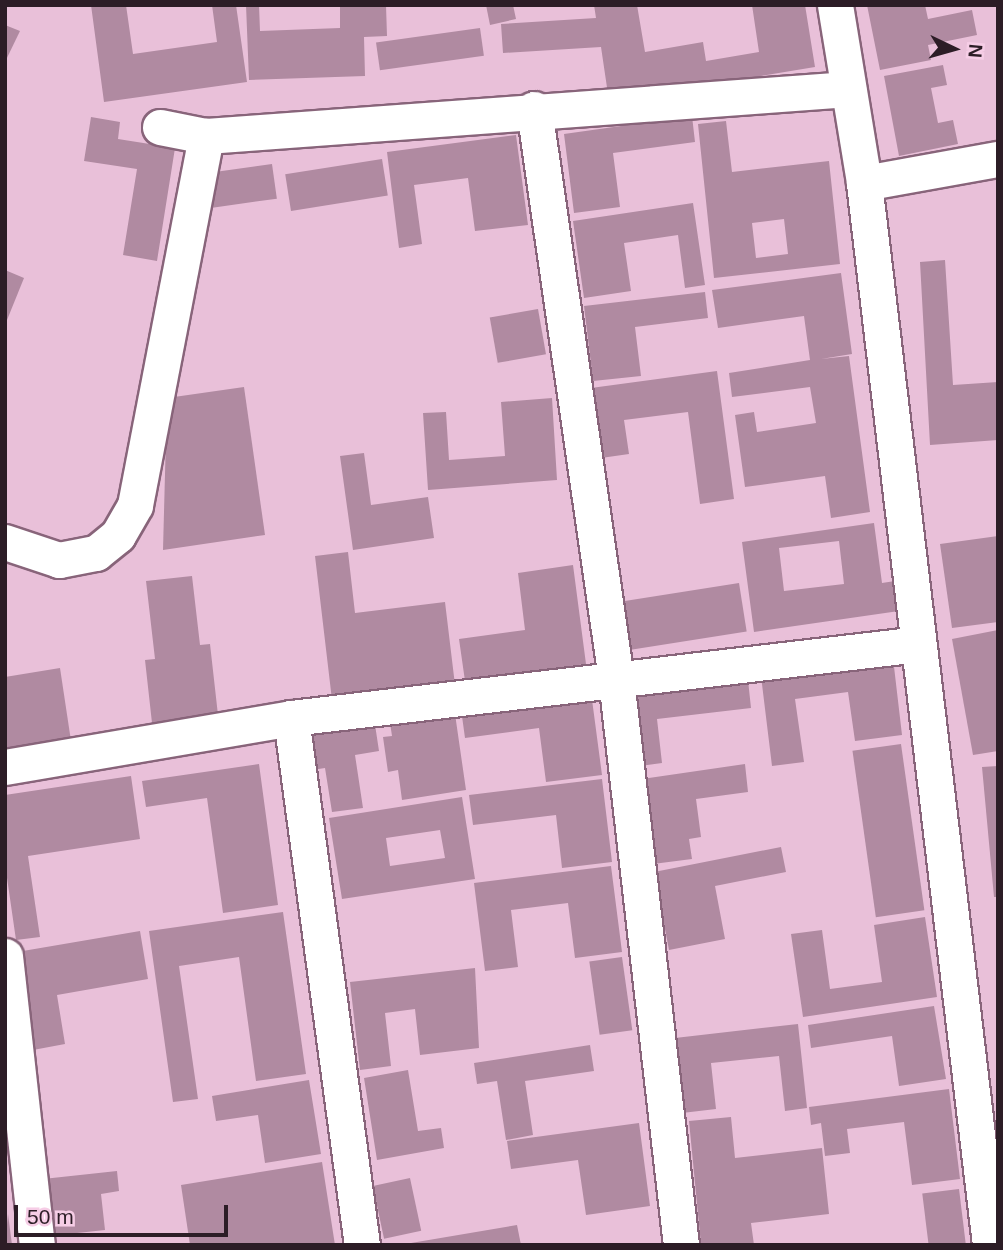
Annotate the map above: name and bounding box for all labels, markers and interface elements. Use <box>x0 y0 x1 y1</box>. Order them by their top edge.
north arrow <box>919 14 989 84</box>
text: N <box>964 43 986 59</box>
scale bar <box>18 1190 231 1234</box>
text: 50 m <box>27 1205 74 1228</box>

